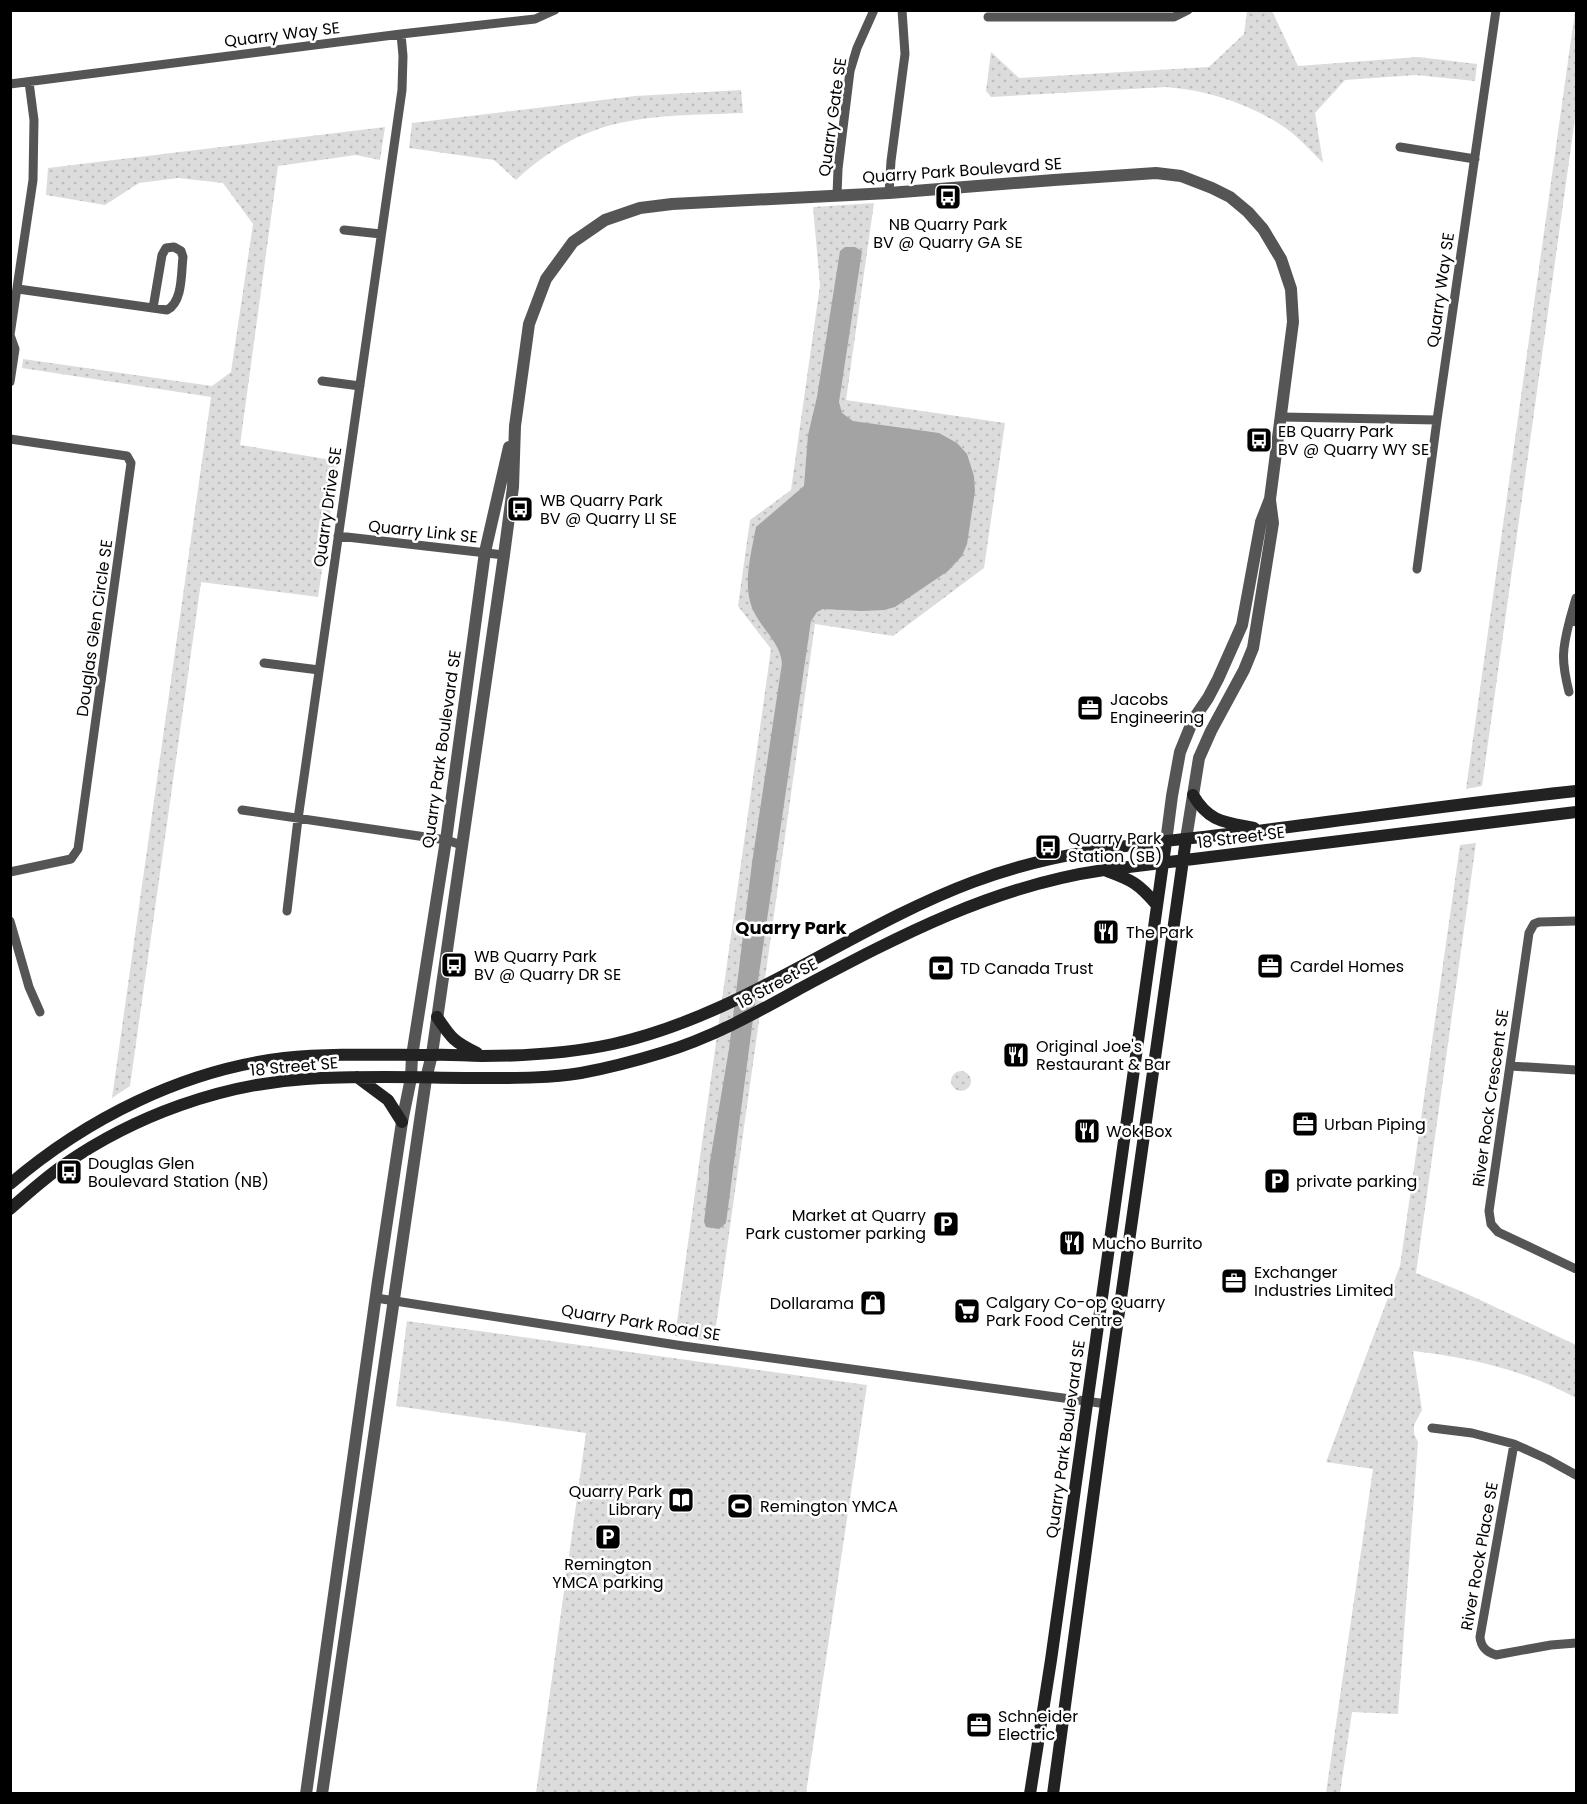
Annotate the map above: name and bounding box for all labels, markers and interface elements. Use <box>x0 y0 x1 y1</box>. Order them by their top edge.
street label: Quarry Way SE <box>223 16 341 53</box>
street label: Quarry Gate SE <box>813 56 852 178</box>
street label: Quarry Park Boulevard SE <box>861 152 1063 189</box>
bus stop icon: NB Quarry Park BV @ Quarry GA SE <box>933 182 963 212</box>
place label: NB Quarry Park BV @ Quarry GA SE <box>873 213 1023 254</box>
street label: Quarry Way SE <box>1421 231 1460 349</box>
place label: EB Quarry Park BV @ Quarry WY SE <box>1278 420 1429 461</box>
bus stop icon: EB Quarry Park BV @ Quarry WY SE <box>1244 425 1274 455</box>
street label: Quarry Drive SE <box>308 446 347 569</box>
place label: WB Quarry Park BV @ Quarry LI SE <box>540 489 677 530</box>
bus stop icon: WB Quarry Park BV @ Quarry LI SE <box>505 494 535 524</box>
street label: Quarry Link SE <box>367 514 479 549</box>
street label: Douglas Glen Circle SE <box>71 538 118 718</box>
street label: Quarry Park Boulevard SE <box>416 648 467 850</box>
place label: Jacobs Engineering <box>1110 688 1204 729</box>
office icon: Jacobs Engineering <box>1075 693 1105 723</box>
street label: 18 Street SE <box>1196 821 1286 854</box>
place label: Quarry Park Station (SB) <box>1068 827 1162 868</box>
bus stop icon: Quarry Park Station (SB) <box>1033 832 1063 862</box>
district label: Quarry Park <box>735 915 848 940</box>
restaurant icon: The Park <box>1091 917 1121 947</box>
place label: The Park <box>1126 921 1194 944</box>
place label: WB Quarry Park BV @ Quarry DR SE <box>474 945 621 986</box>
bus stop icon: WB Quarry Park BV @ Quarry DR SE <box>439 950 469 980</box>
office icon: Cardel Homes <box>1255 951 1285 981</box>
street label: 18 Street SE <box>733 953 822 1014</box>
bank icon: TD Canada Trust <box>926 953 956 983</box>
place label: Cardel Homes <box>1290 955 1404 978</box>
place label: TD Canada Trust <box>960 957 1094 980</box>
street label: River Rock Crescent SE <box>1467 1008 1514 1188</box>
place label: Original Joe's Restaurant & Bar <box>1036 1035 1171 1076</box>
restaurant icon: Original Joe's Restaurant & Bar <box>1001 1040 1031 1070</box>
street label: 18 Street SE <box>249 1051 339 1082</box>
office icon: Urban Piping <box>1290 1109 1320 1139</box>
place label: Urban Piping <box>1324 1113 1426 1136</box>
restaurant icon: Wok Box <box>1072 1116 1102 1146</box>
place label: Wok Box <box>1106 1120 1172 1143</box>
place label: Douglas Glen Boulevard Station (NB) <box>88 1152 269 1193</box>
bus stop icon: Douglas Glen Boulevard Station (NB) <box>54 1157 84 1187</box>
parking icon: private parking <box>1262 1166 1292 1196</box>
place label: private parking <box>1296 1170 1417 1193</box>
place label: Market at Quarry Park customer parking <box>746 1204 926 1245</box>
parking icon: Market at Quarry Park customer parking <box>931 1209 961 1239</box>
restaurant icon: Mucho Burrito <box>1057 1228 1087 1258</box>
place label: Mucho Burrito <box>1092 1232 1202 1255</box>
place label: Exchanger Industries Limited <box>1254 1261 1394 1302</box>
office icon: Exchanger Industries Limited <box>1219 1266 1249 1296</box>
shop icon: Dollarama <box>858 1288 888 1318</box>
place label: Calgary Co-op Quarry Park Food Centre <box>986 1291 1165 1332</box>
place label: Dollarama <box>770 1292 854 1315</box>
supermarket icon: Calgary Co-op Quarry Park Food Centre <box>952 1296 982 1326</box>
street label: Quarry Park Road SE <box>560 1299 722 1346</box>
street label: Quarry Park Boulevard SE <box>1040 1338 1091 1540</box>
place label: Quarry Park Library <box>569 1480 663 1521</box>
street label: River Rock Place SE <box>1455 1480 1504 1632</box>
library icon: Quarry Park Library <box>666 1485 696 1515</box>
sports icon: Remington YMCA <box>725 1491 755 1521</box>
place label: Remington YMCA <box>760 1495 898 1518</box>
parking icon: Remington YMCA parking <box>593 1522 623 1552</box>
place label: Remington YMCA parking <box>552 1553 664 1594</box>
place label: Schneider Electric <box>998 1705 1078 1746</box>
office icon: Schneider Electric <box>964 1710 994 1740</box>

